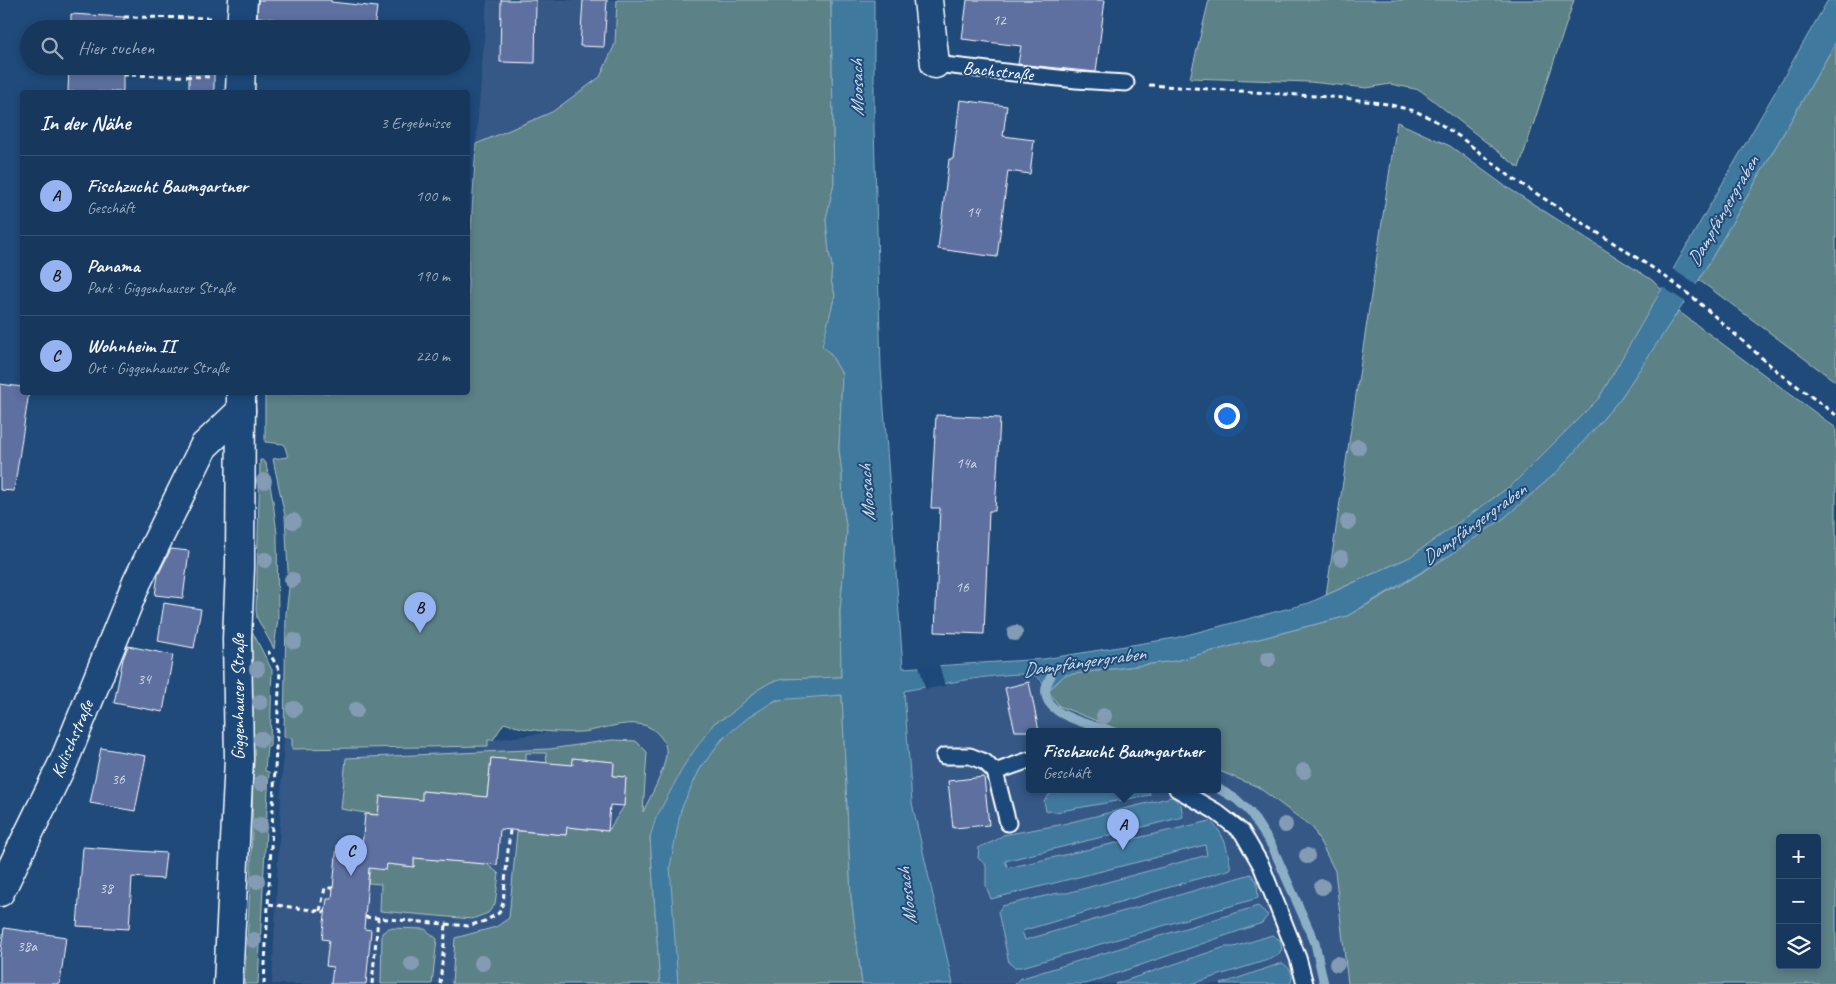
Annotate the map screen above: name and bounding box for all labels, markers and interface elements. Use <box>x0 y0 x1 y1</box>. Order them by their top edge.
house number: 12 <box>992 11 1007 30</box>
search box <box>20 20 470 75</box>
icon: search <box>38 34 66 62</box>
text: Hier suchen <box>78 36 154 60</box>
street label: Bachstraße <box>962 56 1035 86</box>
water label: Moosach <box>844 58 869 117</box>
text: In der Nähe <box>40 110 130 136</box>
text: 3 Ergebnisse <box>381 113 450 133</box>
water label: Dampfängergraben <box>1682 150 1765 270</box>
text: Fischzucht Baumgartner <box>87 174 248 198</box>
text: A <box>52 186 60 206</box>
text: 100 m <box>416 186 450 206</box>
text: Geschäft <box>87 198 135 218</box>
house number: 14 <box>966 203 981 222</box>
text: Panama <box>87 254 140 278</box>
text: B <box>52 266 60 286</box>
text: 190 m <box>416 266 450 286</box>
text: Park · Giggenhauser Straße <box>87 278 235 298</box>
text: Wohnheim II <box>87 334 175 358</box>
text: C <box>52 346 60 366</box>
text: 220 m <box>416 346 450 366</box>
text: Ort · Giggenhauser Straße <box>87 358 229 378</box>
your location <box>1214 403 1240 429</box>
house number: 14a <box>956 454 977 473</box>
water label: Moosach <box>853 463 881 522</box>
water label: Dampfängergraben <box>1417 477 1532 570</box>
house number: 16 <box>955 578 970 597</box>
pin: B <box>404 592 436 633</box>
street label: Giggenhauser Straße <box>227 633 249 760</box>
water label: Dampfängergraben <box>1021 641 1148 682</box>
house number: 34 <box>137 670 152 689</box>
street label: Kulischstraße <box>46 696 99 781</box>
popup <box>1026 728 1221 793</box>
text: Fischzucht Baumgartner <box>1043 739 1204 763</box>
text: Geschäft <box>1043 763 1091 783</box>
house number: 36 <box>111 770 126 789</box>
pin: A <box>1107 809 1139 850</box>
map controls <box>1776 834 1821 969</box>
button: + <box>1776 834 1821 879</box>
pin: C <box>335 835 367 876</box>
water label: Moosach <box>891 865 922 926</box>
house number: 38 <box>99 879 114 898</box>
button: − <box>1776 879 1821 924</box>
button: layers <box>1776 924 1821 969</box>
house number: 38a <box>17 937 38 956</box>

